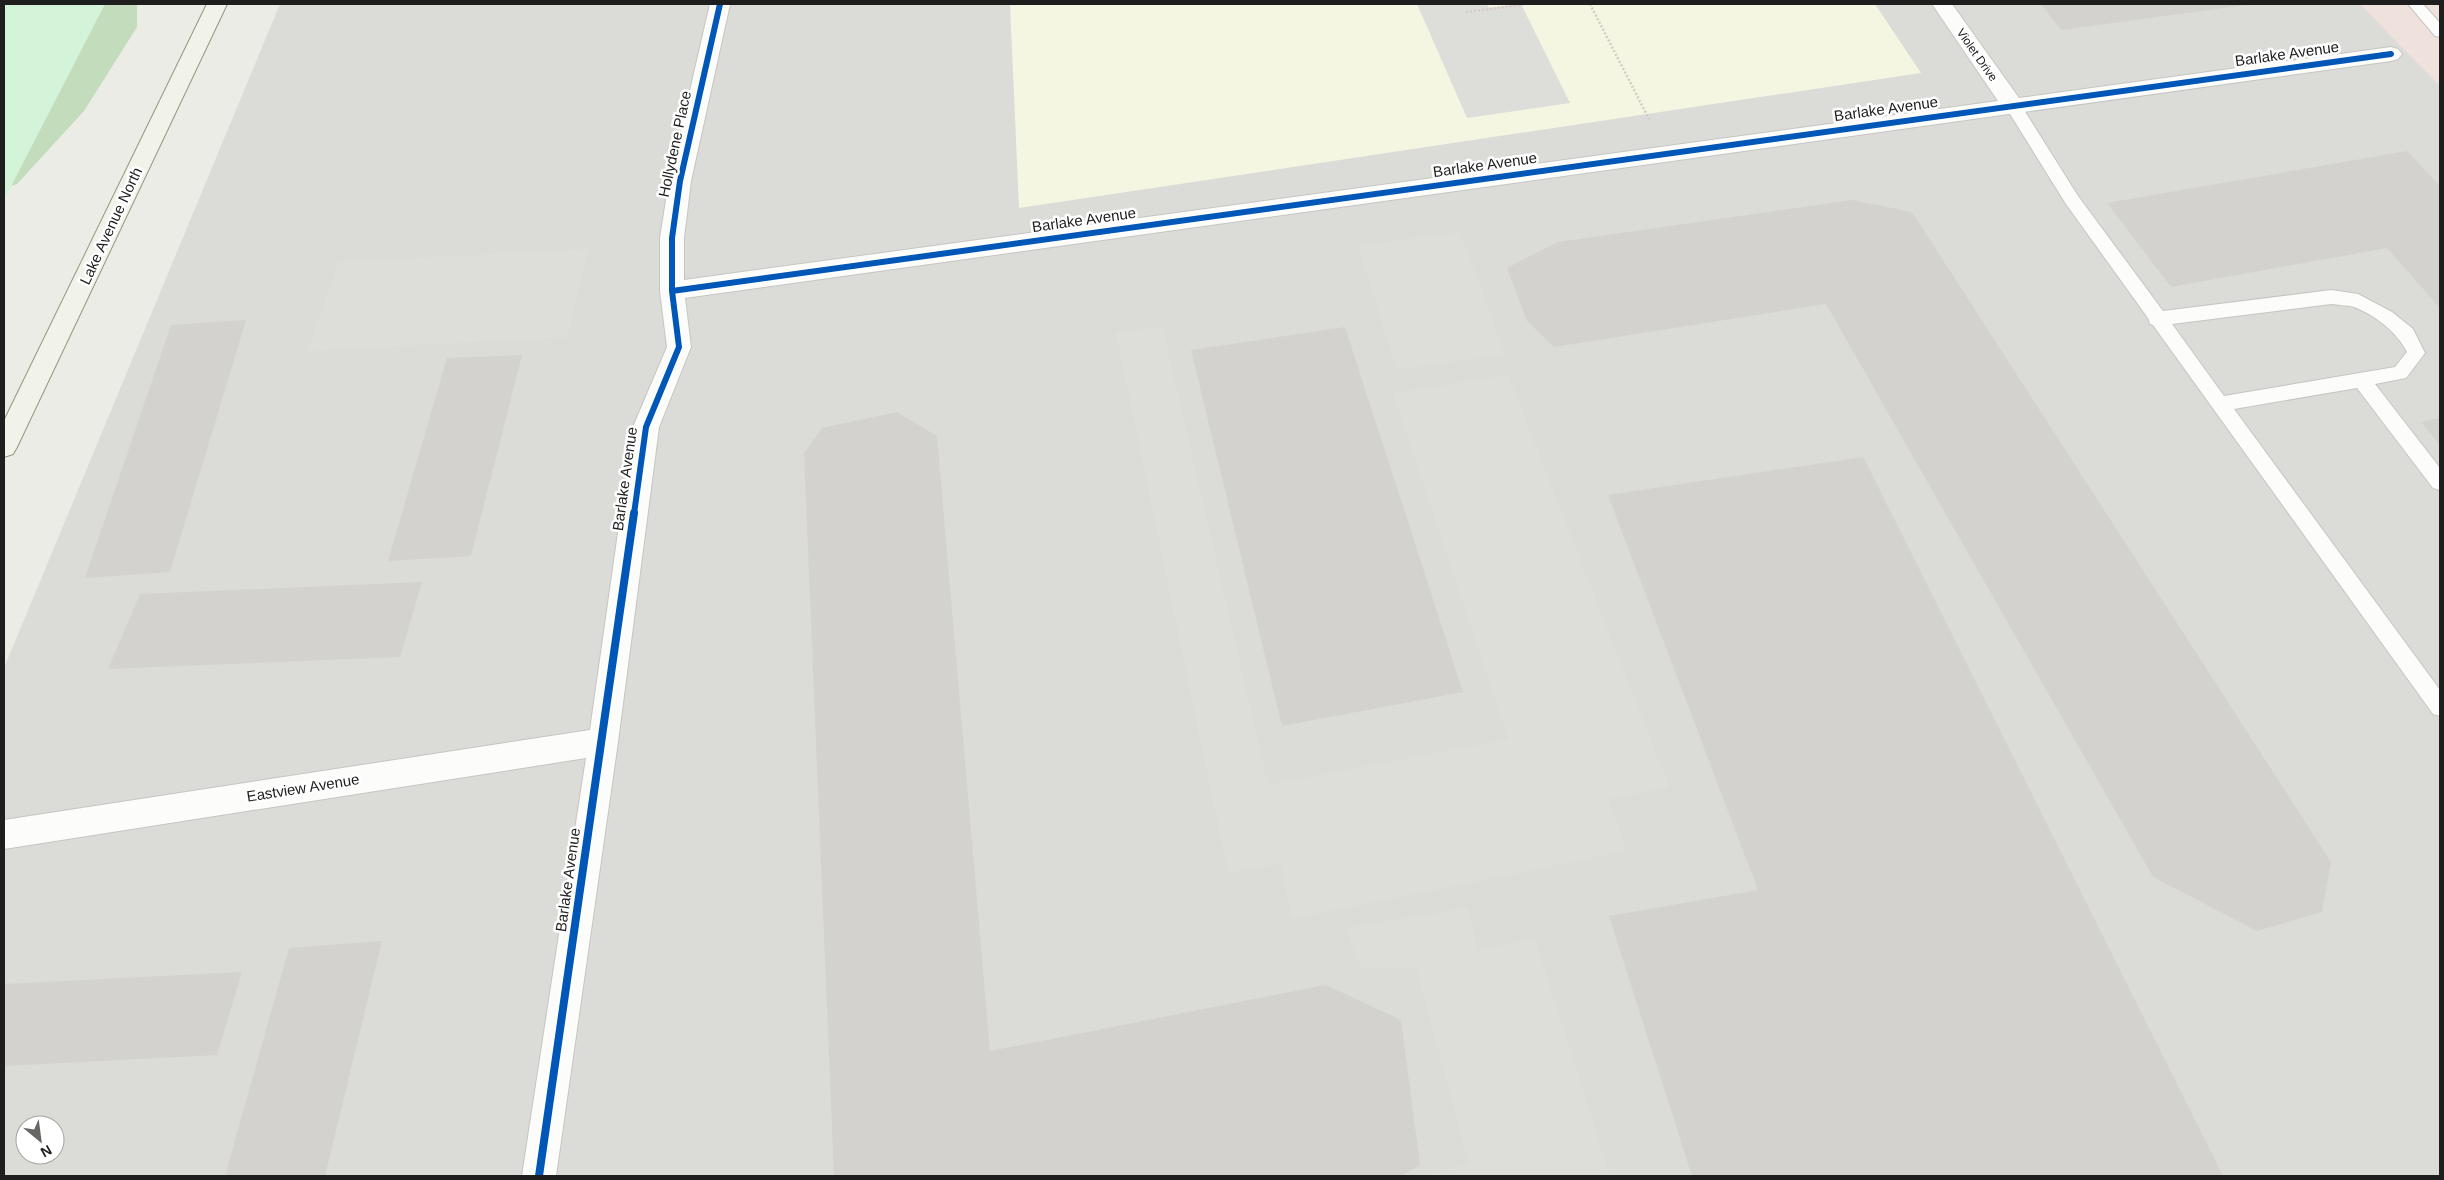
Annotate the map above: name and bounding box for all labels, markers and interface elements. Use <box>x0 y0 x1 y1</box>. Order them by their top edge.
street label: Violet Drive <box>1954 26 2000 84</box>
street label: Barlake Avenue <box>2234 38 2340 69</box>
street label: Hollydene Place <box>655 89 694 199</box>
street label: Barlake Avenue <box>1833 93 1939 124</box>
street label: Barlake Avenue <box>1432 149 1538 180</box>
street label: Lake Avenue North <box>76 164 145 287</box>
street label: Barlake Avenue <box>1031 204 1137 235</box>
street label: Barlake Avenue <box>609 426 640 532</box>
street label: Eastview Avenue <box>245 770 361 805</box>
street label: Barlake Avenue <box>552 827 583 933</box>
north arrow <box>15 1115 65 1165</box>
text: N <box>38 1142 55 1161</box>

